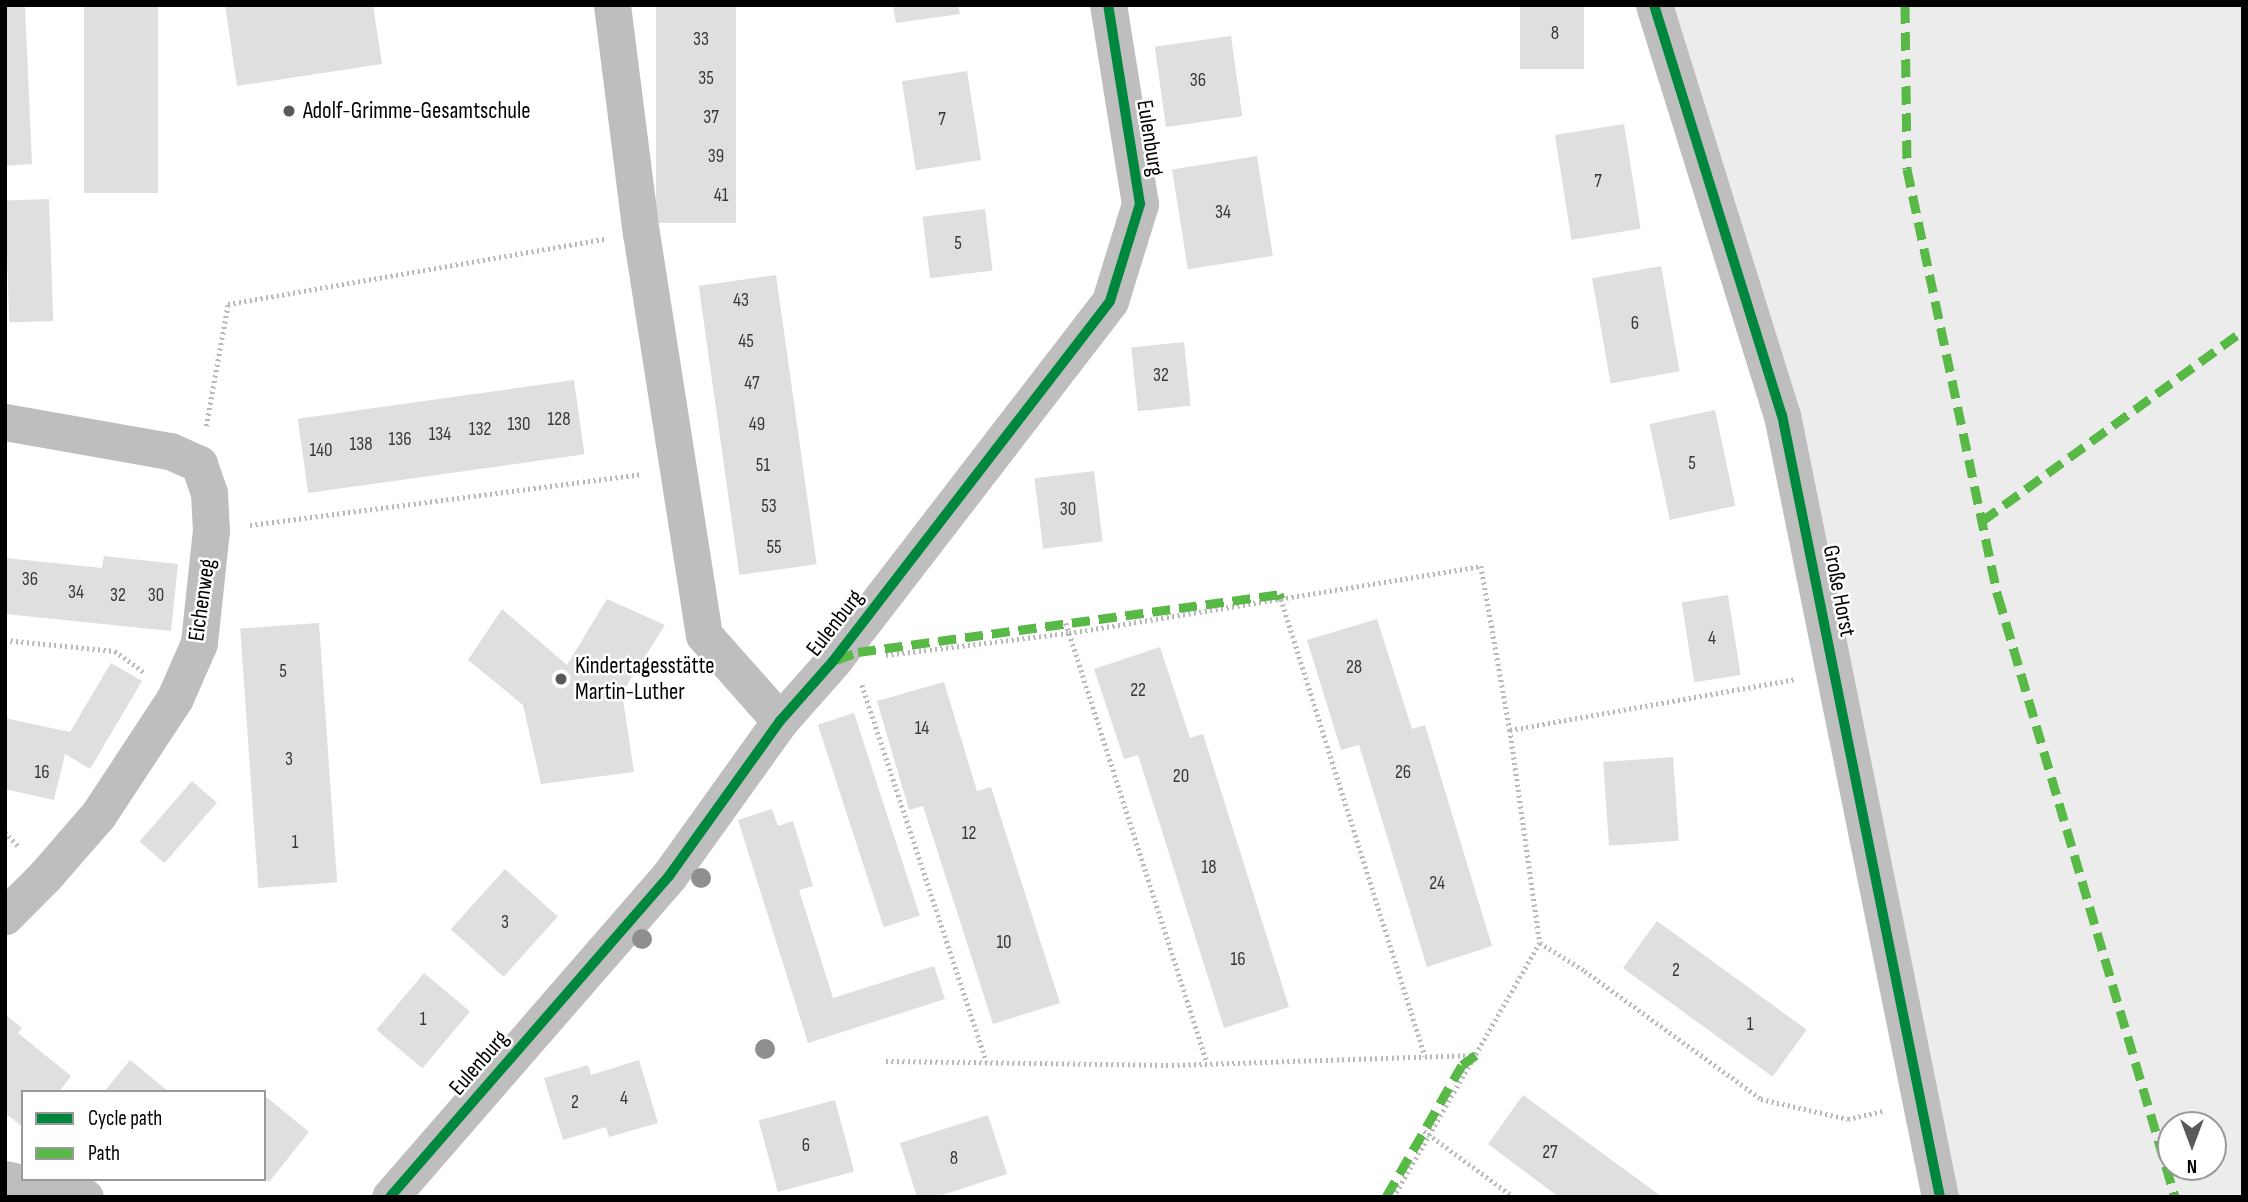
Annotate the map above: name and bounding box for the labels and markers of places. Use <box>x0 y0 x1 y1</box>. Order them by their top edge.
place label: Adolf-Grimme-Gesamtschule <box>303 97 530 125</box>
marker: Adolf-Grimme-Gesamtschule <box>281 103 297 119</box>
place label: Kindertagesstätte Martin-Luther <box>575 652 714 706</box>
marker: Kindertagesstätte Martin-Luther <box>553 671 569 687</box>

